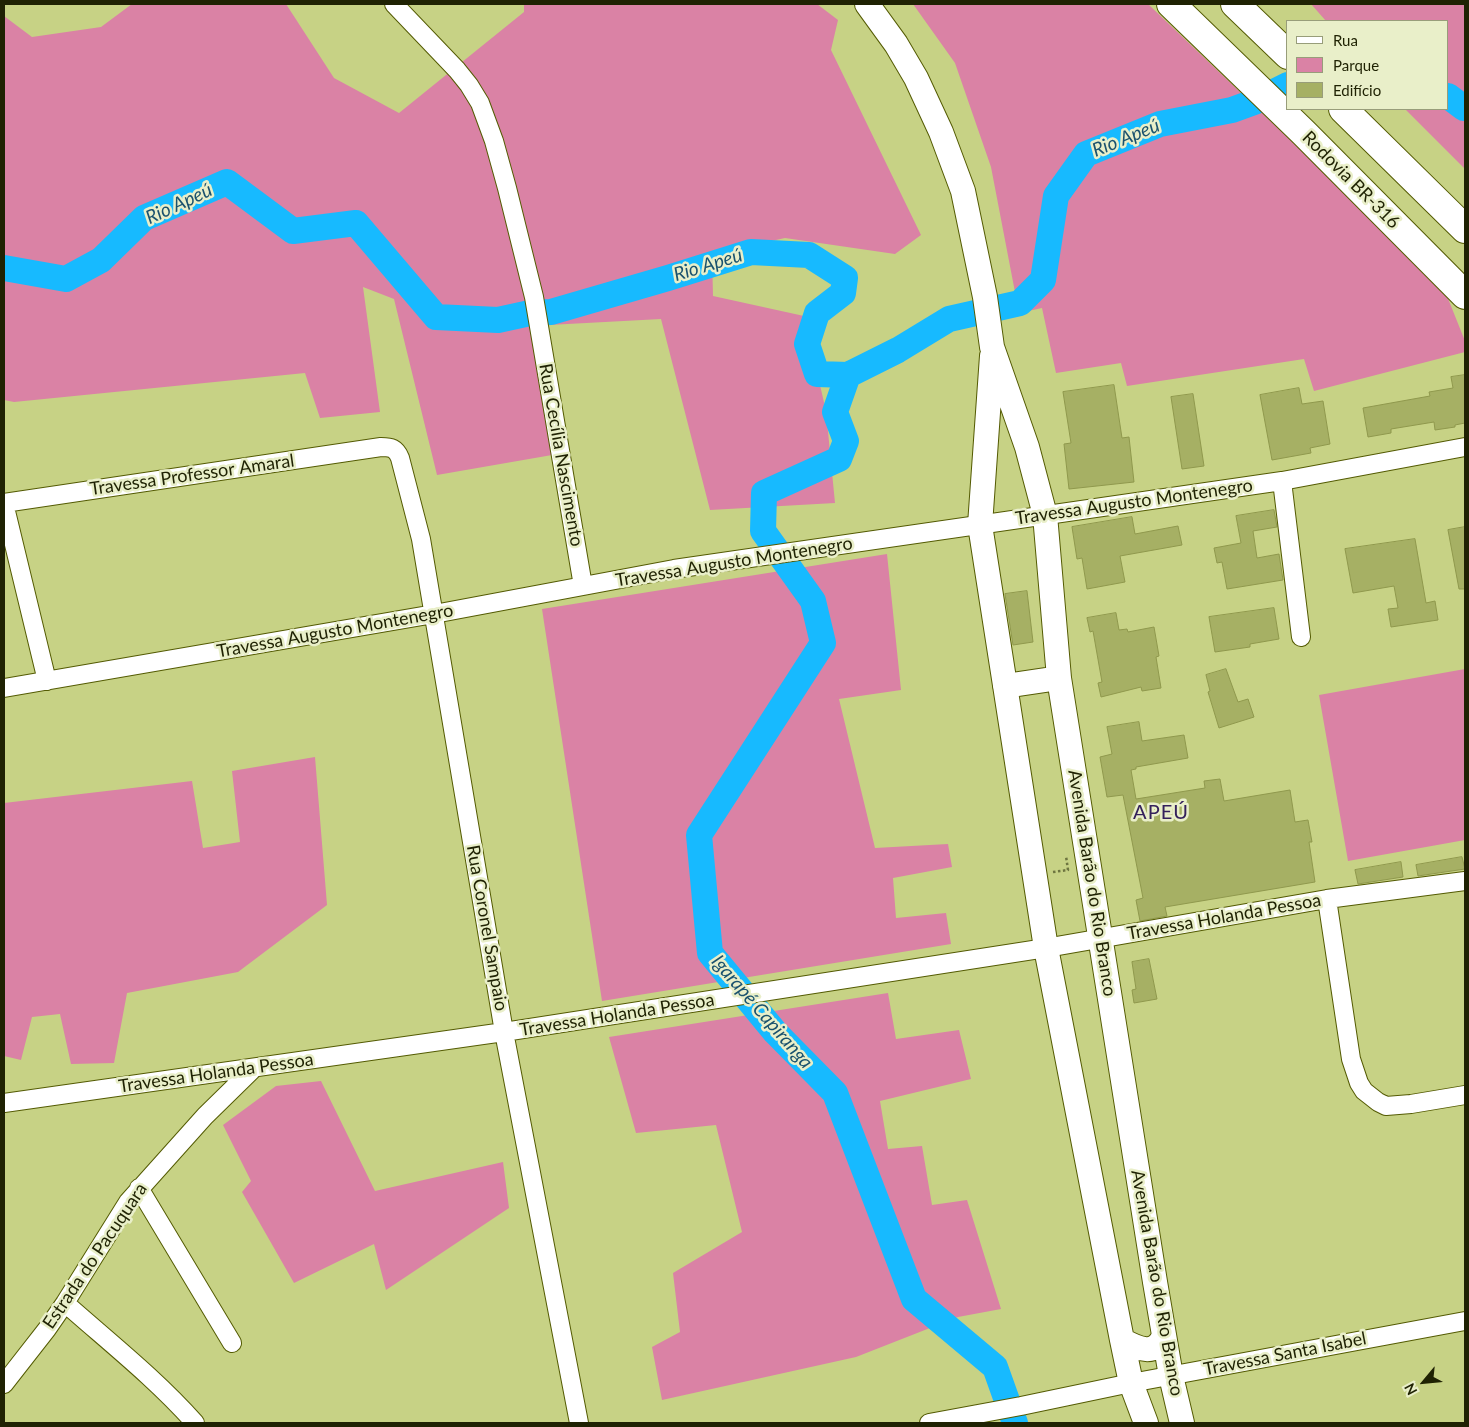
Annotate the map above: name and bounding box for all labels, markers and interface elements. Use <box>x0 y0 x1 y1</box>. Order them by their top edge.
legend <box>1286 20 1449 110</box>
text: Rua <box>1333 31 1358 49</box>
text: Parque <box>1333 56 1379 74</box>
text: Edifício <box>1333 81 1381 99</box>
water label: Rio Apeú <box>1089 114 1163 162</box>
street label: Rodovia BR-316 <box>1298 127 1404 233</box>
water label: Rio Apeú <box>142 179 216 229</box>
water label: Rio Apeú <box>671 244 745 286</box>
street label: Rua Cecília Nascimento <box>534 362 588 548</box>
street label: Travessa Professor Amaral <box>88 450 296 500</box>
street label: Travessa Augusto Montenegro <box>1014 475 1254 529</box>
street label: Travessa Augusto Montenegro <box>614 533 854 591</box>
street label: Travessa Augusto Montenegro <box>215 600 455 662</box>
street label: Avenida Barão do Rio Branco <box>1063 768 1121 998</box>
district label: APEÚ <box>1133 801 1189 825</box>
street label: Rua Coronel Sampaio <box>462 843 512 1013</box>
street label: Travessa Holanda Pessoa <box>1125 889 1323 945</box>
water label: Igarapé Capiranga <box>707 951 817 1073</box>
street label: Travessa Holanda Pessoa <box>518 989 716 1041</box>
street label: Travessa Holanda Pessoa <box>117 1049 315 1097</box>
street label: Avenida Barão do Rio Branco <box>1126 1168 1188 1398</box>
street label: Estrada do Pacuquara <box>38 1179 152 1333</box>
street label: Travessa Santa Isabel <box>1202 1328 1368 1380</box>
north arrow <box>1399 1357 1449 1407</box>
text: N <box>1400 1381 1420 1398</box>

